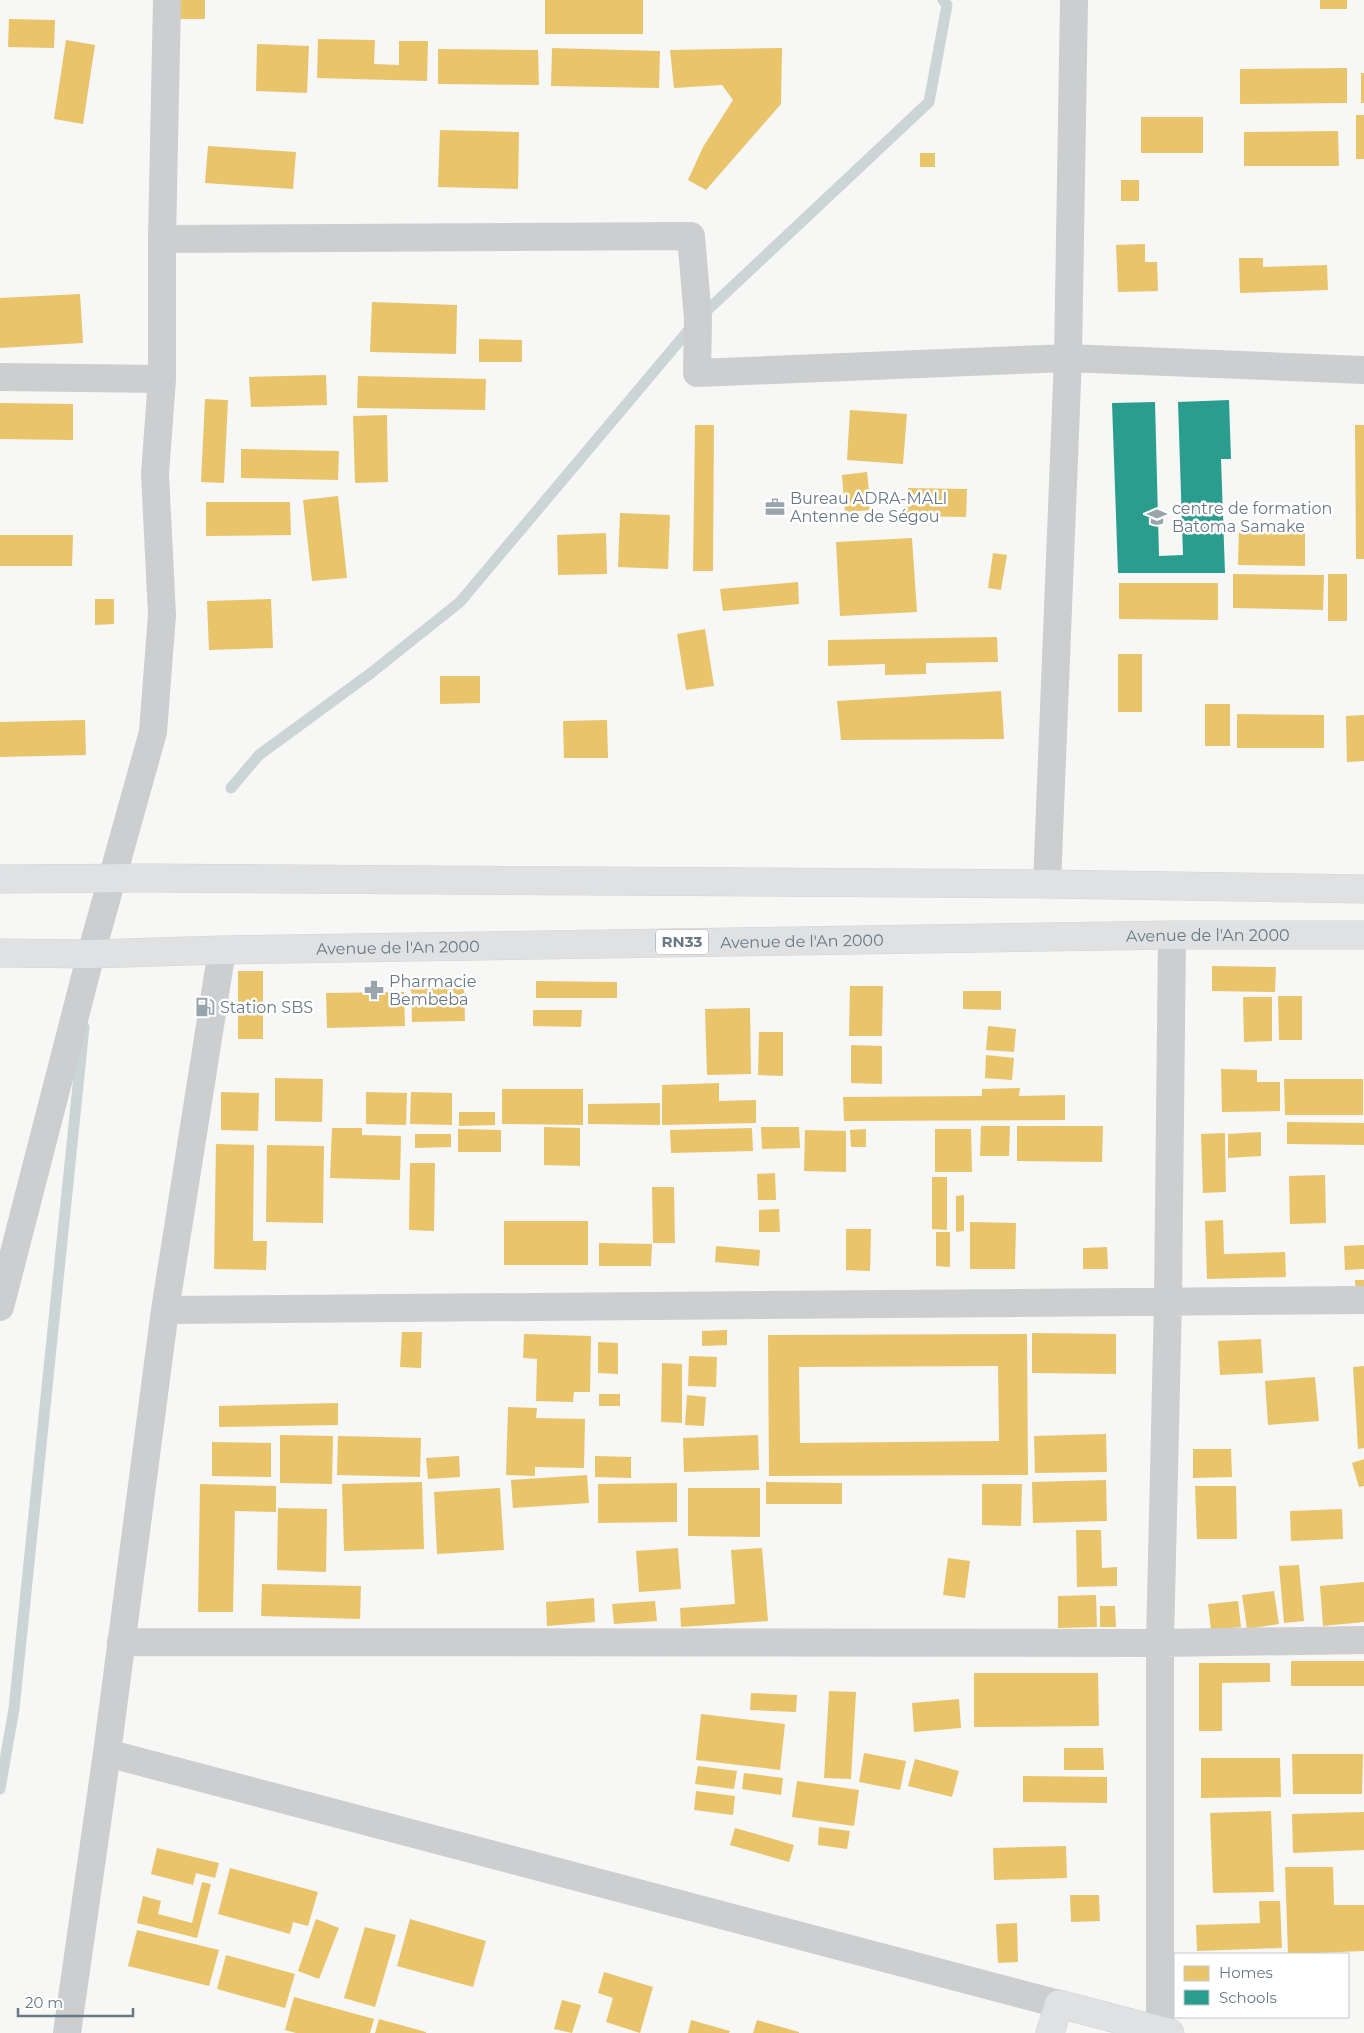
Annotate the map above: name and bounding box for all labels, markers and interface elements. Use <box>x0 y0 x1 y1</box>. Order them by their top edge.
place label: Bureau ADRA-MALI Antenne de Ségou <box>790 489 947 526</box>
office icon: Bureau ADRA-MALI Antenne de Ségou <box>764 496 786 518</box>
place label: centre de formation Batoma Samake <box>1172 499 1332 536</box>
school or university icon: centre de formation Batoma Samake <box>1146 506 1168 528</box>
street label: Avenue de l'An 2000 <box>1126 926 1290 946</box>
road number: RN33 <box>656 930 708 954</box>
street label: Avenue de l'An 2000 <box>720 931 884 952</box>
street label: Avenue de l'An 2000 <box>316 937 480 959</box>
place label: Pharmacie Bembeba <box>389 972 476 1009</box>
pharmacy icon: Pharmacie Bembeba <box>363 979 385 1001</box>
fuel station icon: Station SBS <box>194 996 216 1018</box>
place label: Station SBS <box>220 998 313 1017</box>
legend <box>1174 1953 1349 2018</box>
text: Homes <box>1219 1963 1273 1982</box>
scale bar <box>18 1986 132 2018</box>
text: Schools <box>1219 1988 1277 2007</box>
text: 20 m <box>25 1993 63 2012</box>

